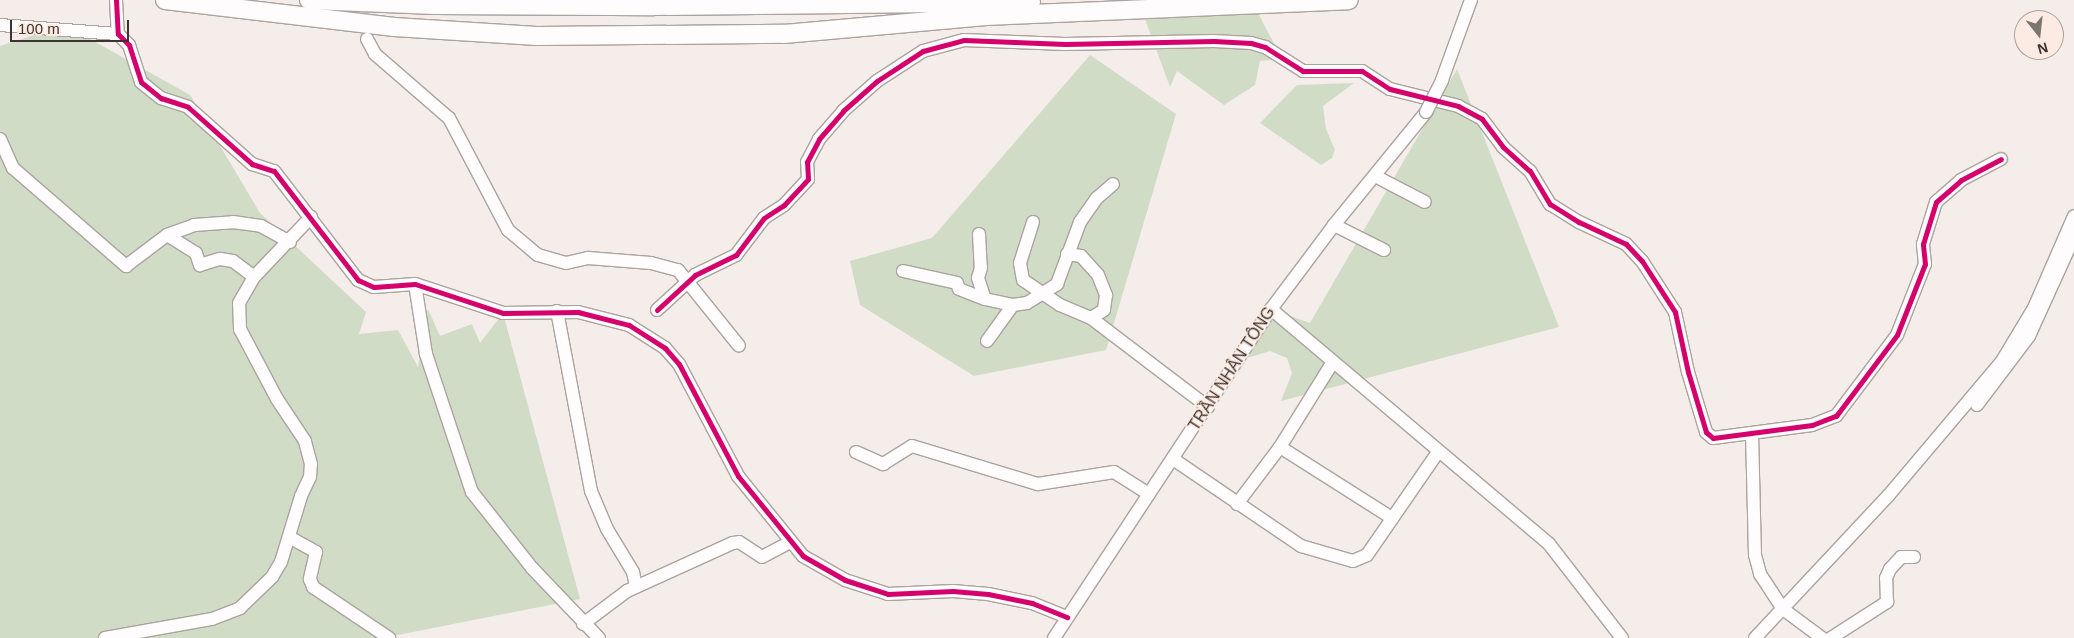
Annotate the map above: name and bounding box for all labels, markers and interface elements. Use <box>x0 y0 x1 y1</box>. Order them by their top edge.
scale bar <box>12 10 131 42</box>
north arrow <box>2014 10 2064 60</box>
text: 100 m <box>18 20 60 37</box>
text: N <box>2036 39 2050 58</box>
street label: TRẦN NHÂN TÔNG <box>1185 303 1279 435</box>

